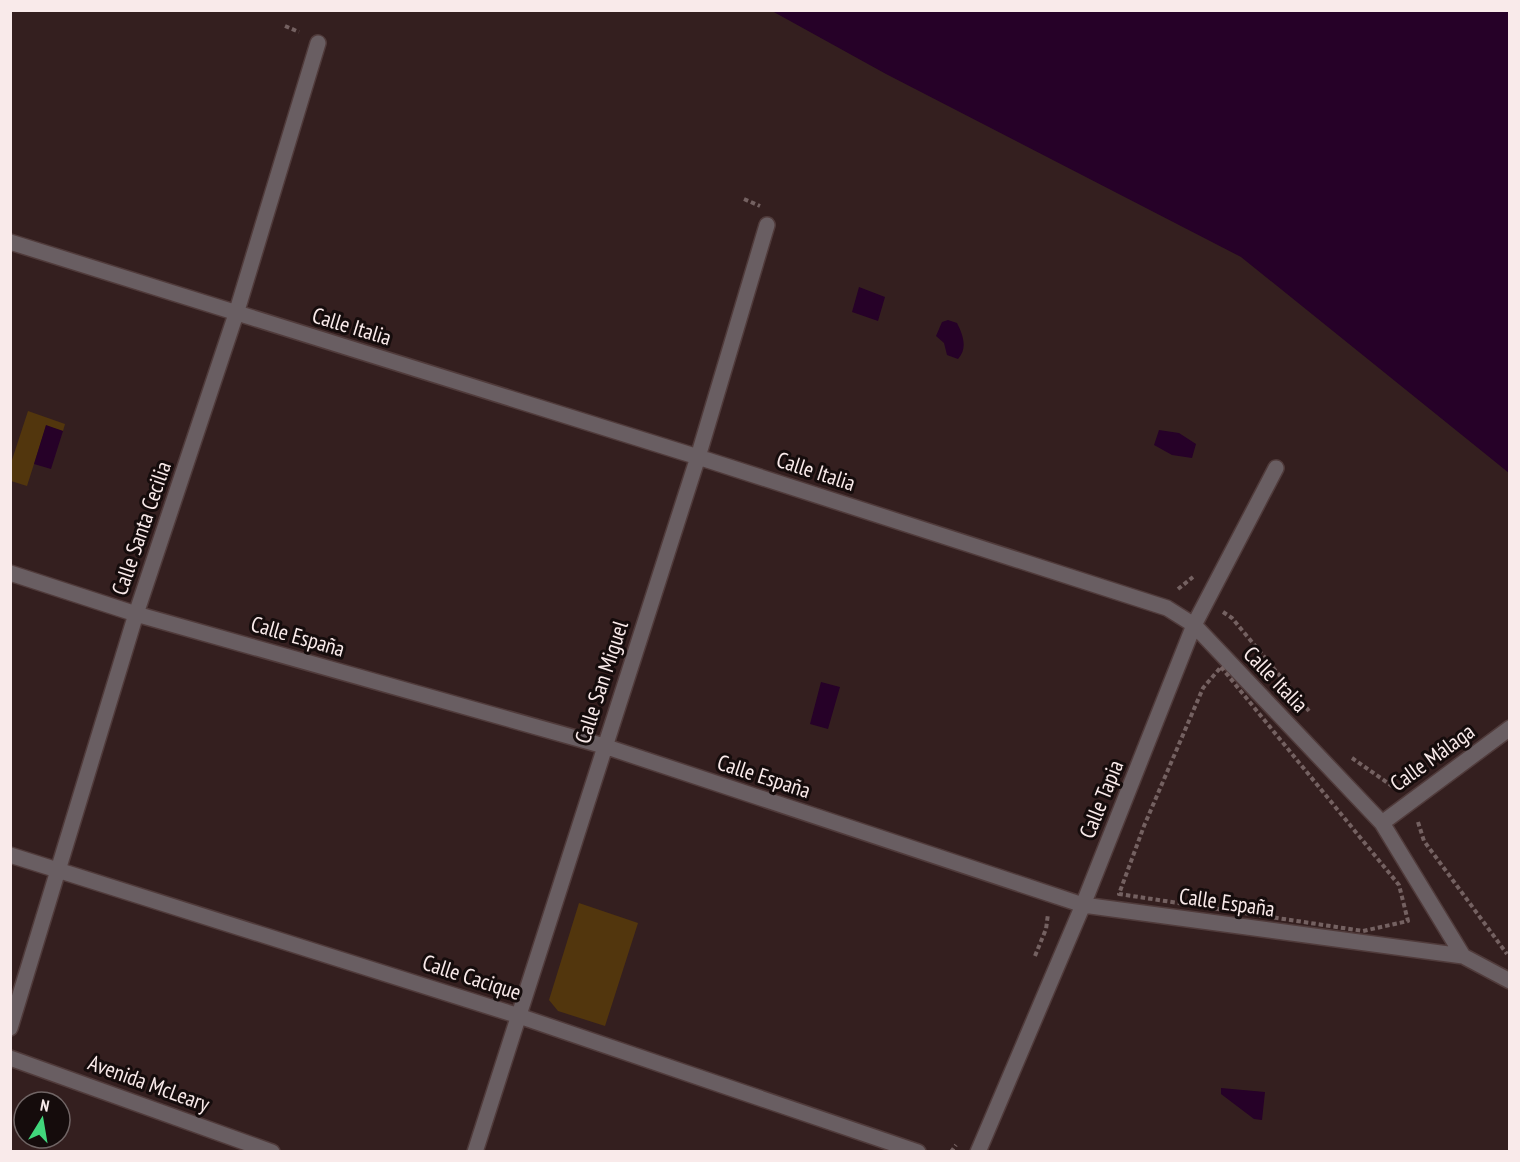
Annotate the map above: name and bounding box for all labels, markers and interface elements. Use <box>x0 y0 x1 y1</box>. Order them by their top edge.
street label: Calle Italia <box>309 301 395 351</box>
street label: Calle Italia <box>773 445 859 497</box>
street label: Calle Santa Cecilia <box>105 457 177 599</box>
street label: Calle España <box>248 609 348 663</box>
street label: Calle San Miguel <box>568 616 634 747</box>
street label: Calle Italia <box>1238 640 1314 718</box>
street label: Calle Málaga <box>1384 717 1480 797</box>
street label: Calle España <box>714 748 814 804</box>
street label: Calle Tapia <box>1073 756 1129 842</box>
street label: Calle España <box>1177 881 1277 923</box>
street label: Calle Cacique <box>419 948 525 1006</box>
street label: Avenida McLeary <box>85 1048 214 1118</box>
north arrow <box>12 1090 72 1150</box>
text: N <box>39 1095 51 1116</box>

